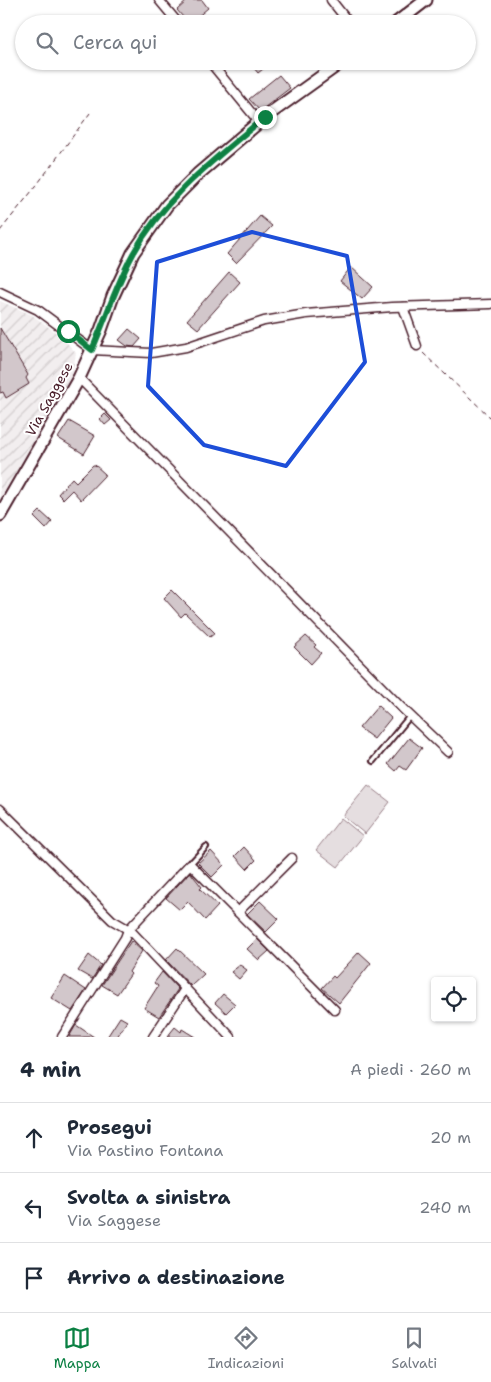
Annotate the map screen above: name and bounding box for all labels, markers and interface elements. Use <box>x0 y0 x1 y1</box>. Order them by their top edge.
search box <box>15 15 476 70</box>
icon: search <box>33 29 61 57</box>
text: Cerca qui <box>73 30 157 55</box>
route end <box>254 106 277 129</box>
route start <box>57 320 80 343</box>
street label: Via Saggese <box>21 359 77 439</box>
map controls <box>431 977 476 1022</box>
button: locate <box>431 977 476 1022</box>
text: 4 min <box>20 1056 81 1084</box>
text: A piedi · 260 m <box>350 1059 471 1080</box>
text: Prosegui <box>67 1115 152 1140</box>
icon: ahead <box>20 1124 48 1152</box>
text: 20 m <box>430 1127 471 1148</box>
text: Via Pastino Fontana <box>67 1140 223 1161</box>
text: Svolta a sinistra <box>67 1185 230 1210</box>
icon: left <box>20 1194 48 1222</box>
text: 240 m <box>419 1197 471 1218</box>
text: Via Saggese <box>67 1210 161 1231</box>
icon: arrive <box>20 1264 48 1292</box>
text: Arrivo a destinazione <box>67 1265 285 1290</box>
tab: Mappa <box>54 1324 100 1372</box>
tab: Indicazioni <box>208 1324 284 1372</box>
tab: Salvati <box>392 1324 437 1372</box>

